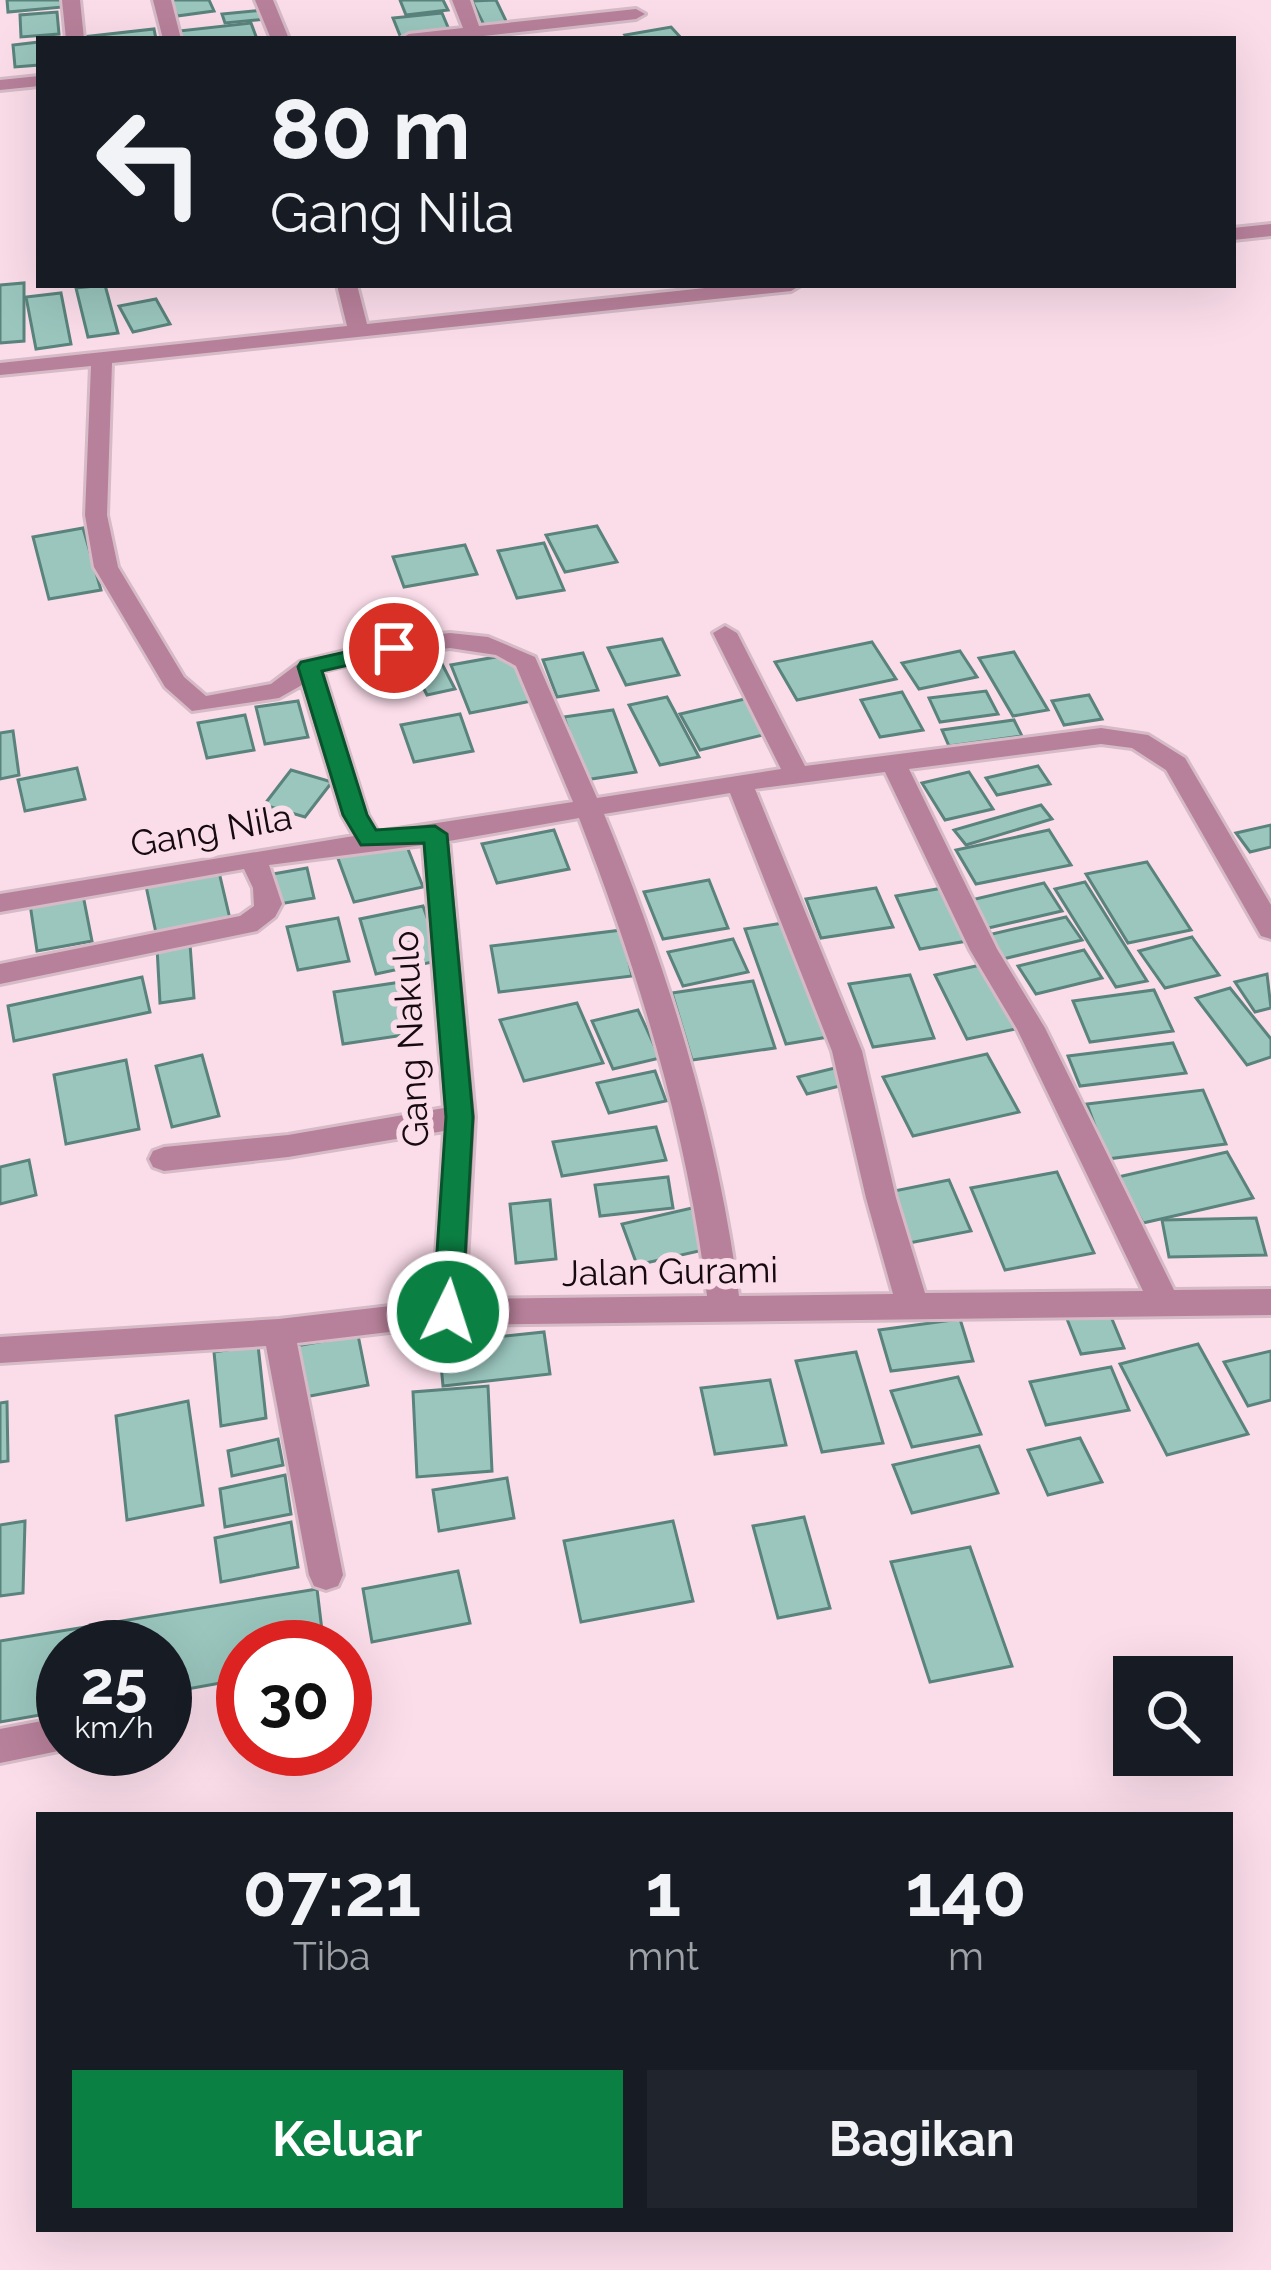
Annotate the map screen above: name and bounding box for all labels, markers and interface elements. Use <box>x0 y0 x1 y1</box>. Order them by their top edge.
text: 80 m <box>270 80 471 179</box>
icon: left <box>72 84 228 240</box>
text: Gang Nila <box>270 181 514 245</box>
pin <box>343 597 445 699</box>
icon: arrive <box>361 615 427 681</box>
street label: Gang Nila <box>127 795 295 865</box>
street label: Gang Nakulo <box>383 930 437 1148</box>
street label: Jalan Gurami <box>561 1248 779 1294</box>
position arrow <box>385 1249 511 1375</box>
speed limit sign: 30 <box>216 1620 372 1776</box>
text: 25 <box>80 1648 148 1718</box>
map controls <box>1113 1656 1233 1776</box>
button: search <box>1113 1656 1233 1776</box>
text: km/h <box>74 1710 154 1745</box>
text: 07:21 <box>243 1848 421 1933</box>
text: 1 <box>646 1848 681 1933</box>
text: 140 <box>906 1848 1026 1933</box>
text: Tiba <box>293 1933 371 1979</box>
text: mnt <box>628 1933 699 1979</box>
text: m <box>948 1933 984 1979</box>
button: Keluar <box>72 2070 623 2208</box>
button: Bagikan <box>647 2070 1197 2208</box>

